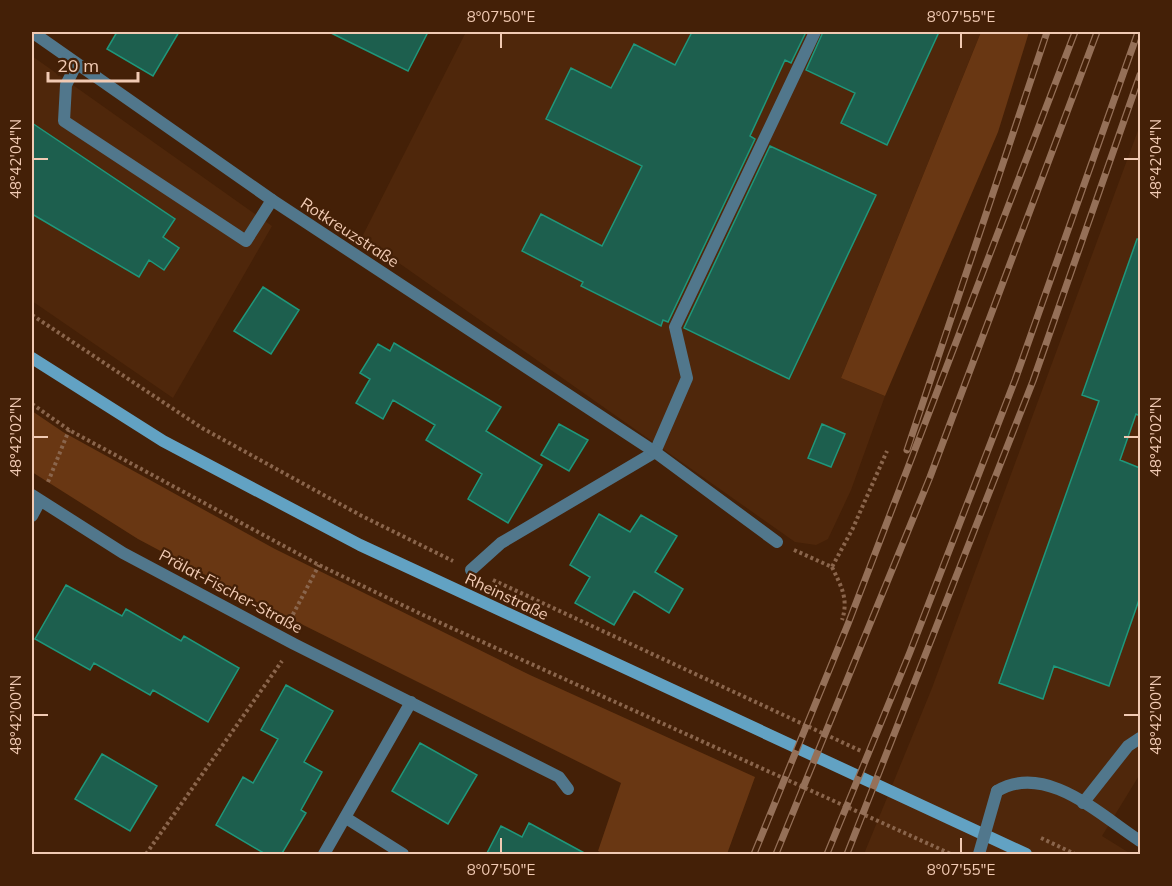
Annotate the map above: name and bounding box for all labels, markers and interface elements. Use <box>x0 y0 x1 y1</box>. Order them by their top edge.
text: 8°07'50"E <box>467 7 535 26</box>
text: 8°07'55"E <box>927 7 995 26</box>
scale bar <box>48 45 138 83</box>
text: 20 m <box>57 54 99 77</box>
text: 48°42'04"N <box>6 119 25 199</box>
text: 48°42'04"N <box>1146 119 1165 199</box>
street label: Rotkreuzstraße <box>297 193 403 271</box>
text: 48°42'02"N <box>6 397 25 477</box>
text: 48°42'02"N <box>1146 397 1165 477</box>
street label: Prälat-Fischer-Straße <box>156 545 306 637</box>
street label: Rheinstraße <box>462 568 552 624</box>
text: 48°42'00"N <box>6 675 25 755</box>
text: 48°42'00"N <box>1146 675 1165 755</box>
text: 8°07'50"E <box>467 860 535 879</box>
text: 8°07'55"E <box>927 860 995 879</box>

